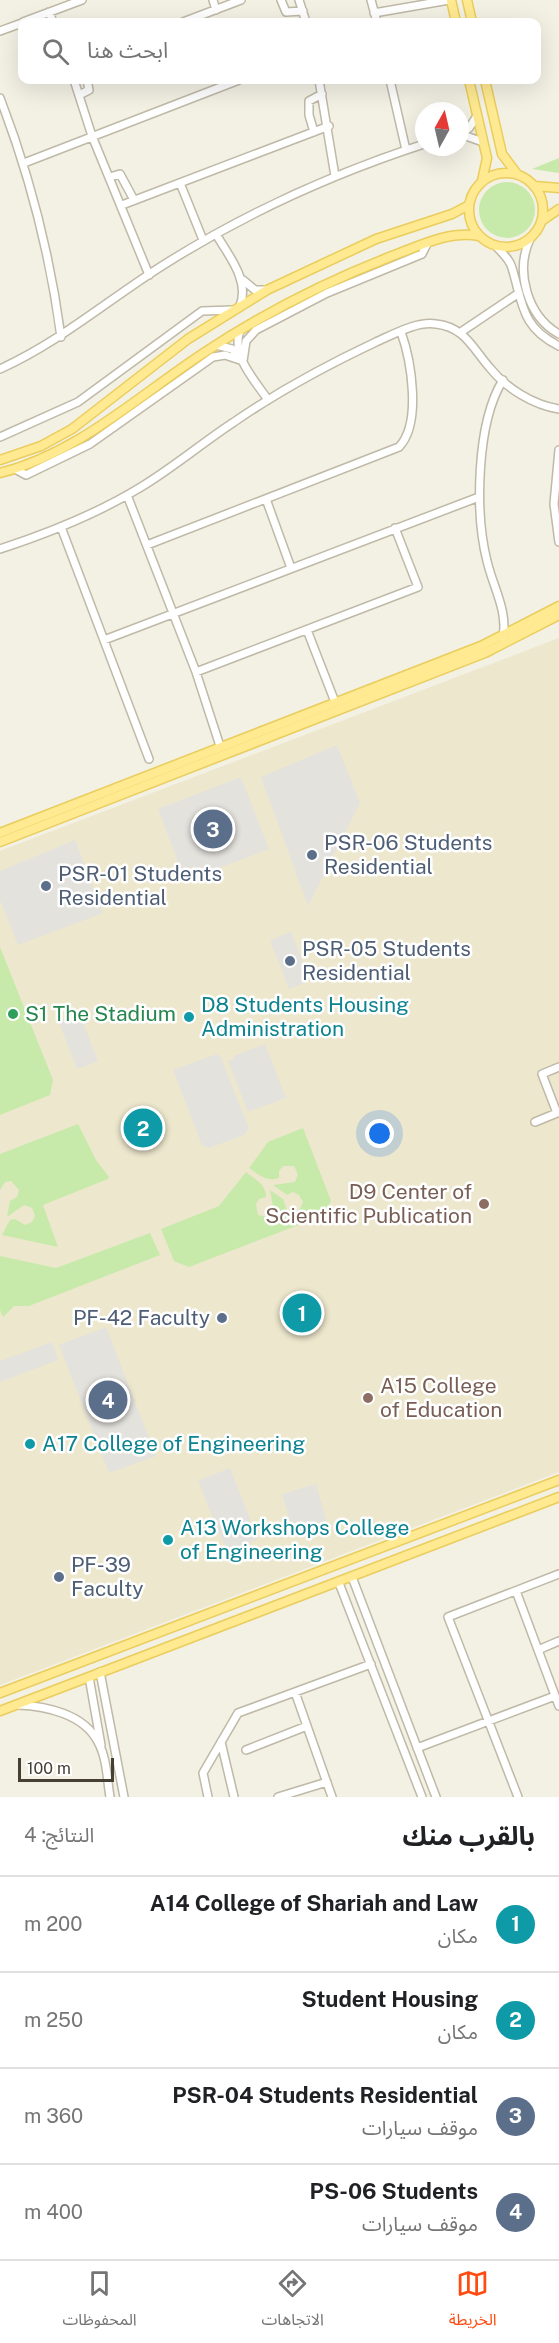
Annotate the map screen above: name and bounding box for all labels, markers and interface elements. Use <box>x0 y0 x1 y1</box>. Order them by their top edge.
search box <box>18 18 541 84</box>
icon: search <box>39 35 72 68</box>
text: ابحث هنا <box>87 37 168 63</box>
north arrow <box>415 102 469 156</box>
pin: 3 <box>194 806 232 852</box>
place label: PSR-06 Students Residential <box>324 830 492 879</box>
marker: PSR-06 Students Residential <box>305 848 319 862</box>
place label: PSR-01 Students Residential <box>58 861 222 910</box>
marker: PSR-01 Students Residential <box>39 879 53 893</box>
place label: PSR-05 Students Residential <box>302 936 471 985</box>
marker: PSR-05 Students Residential <box>283 954 297 968</box>
place label: D8 Students Housing Administration <box>201 992 409 1041</box>
place label: S1 The Stadium <box>25 1001 176 1026</box>
marker: S1 The Stadium <box>6 1007 20 1021</box>
marker: D8 Students Housing Administration <box>182 1010 196 1024</box>
pin: 2 <box>124 1106 162 1150</box>
your location <box>365 1119 394 1148</box>
place label: D9 Center of Scientific Publication <box>265 1179 472 1228</box>
marker: D9 Center of Scientific Publication <box>477 1197 491 1211</box>
pin: 1 <box>282 1290 322 1336</box>
place label: PF-42 Faculty <box>73 1305 210 1330</box>
marker: PF-42 Faculty <box>215 1311 229 1325</box>
place label: A15 College of Education <box>380 1373 502 1422</box>
pin: 4 <box>88 1378 128 1422</box>
marker: A15 College of Education <box>361 1391 375 1405</box>
place label: A17 College of Engineering <box>42 1431 305 1456</box>
marker: A17 College of Engineering <box>23 1437 37 1451</box>
place label: A13 Workshops College of Engineering <box>180 1515 409 1564</box>
marker: A13 Workshops College of Engineering <box>161 1533 175 1547</box>
place label: PF-39 Faculty <box>71 1552 144 1601</box>
marker: PF-39 Faculty <box>52 1570 66 1584</box>
scale bar <box>18 1755 114 1782</box>
text: 100 m <box>27 1759 71 1778</box>
text: بالقرب منك <box>402 1820 535 1851</box>
text: النتائج: 4 <box>24 1823 94 1847</box>
text: A14 College of Shariah and Law <box>150 1890 478 1916</box>
text: 200 m <box>24 1912 82 1936</box>
text: 1 <box>511 1912 520 1936</box>
text: مكان <box>438 1924 478 1948</box>
text: Student Housing <box>301 1986 478 2012</box>
text: 250 m <box>24 2008 83 2032</box>
text: 2 <box>509 2008 522 2032</box>
text: مكان <box>438 2020 478 2044</box>
text: PSR-04 Students Residential <box>172 2082 478 2108</box>
text: 360 m <box>24 2104 83 2128</box>
text: 3 <box>509 2104 522 2128</box>
text: موقف سيارات <box>362 2116 478 2140</box>
text: PS-06 Students <box>310 2178 478 2204</box>
text: 400 m <box>24 2200 83 2224</box>
text: 4 <box>509 2200 522 2224</box>
text: موقف سيارات <box>362 2212 478 2236</box>
tab: المحفوظات <box>62 2267 137 2337</box>
tab: الاتجاهات <box>261 2267 324 2337</box>
tab: الخريطة <box>449 2267 497 2337</box>

